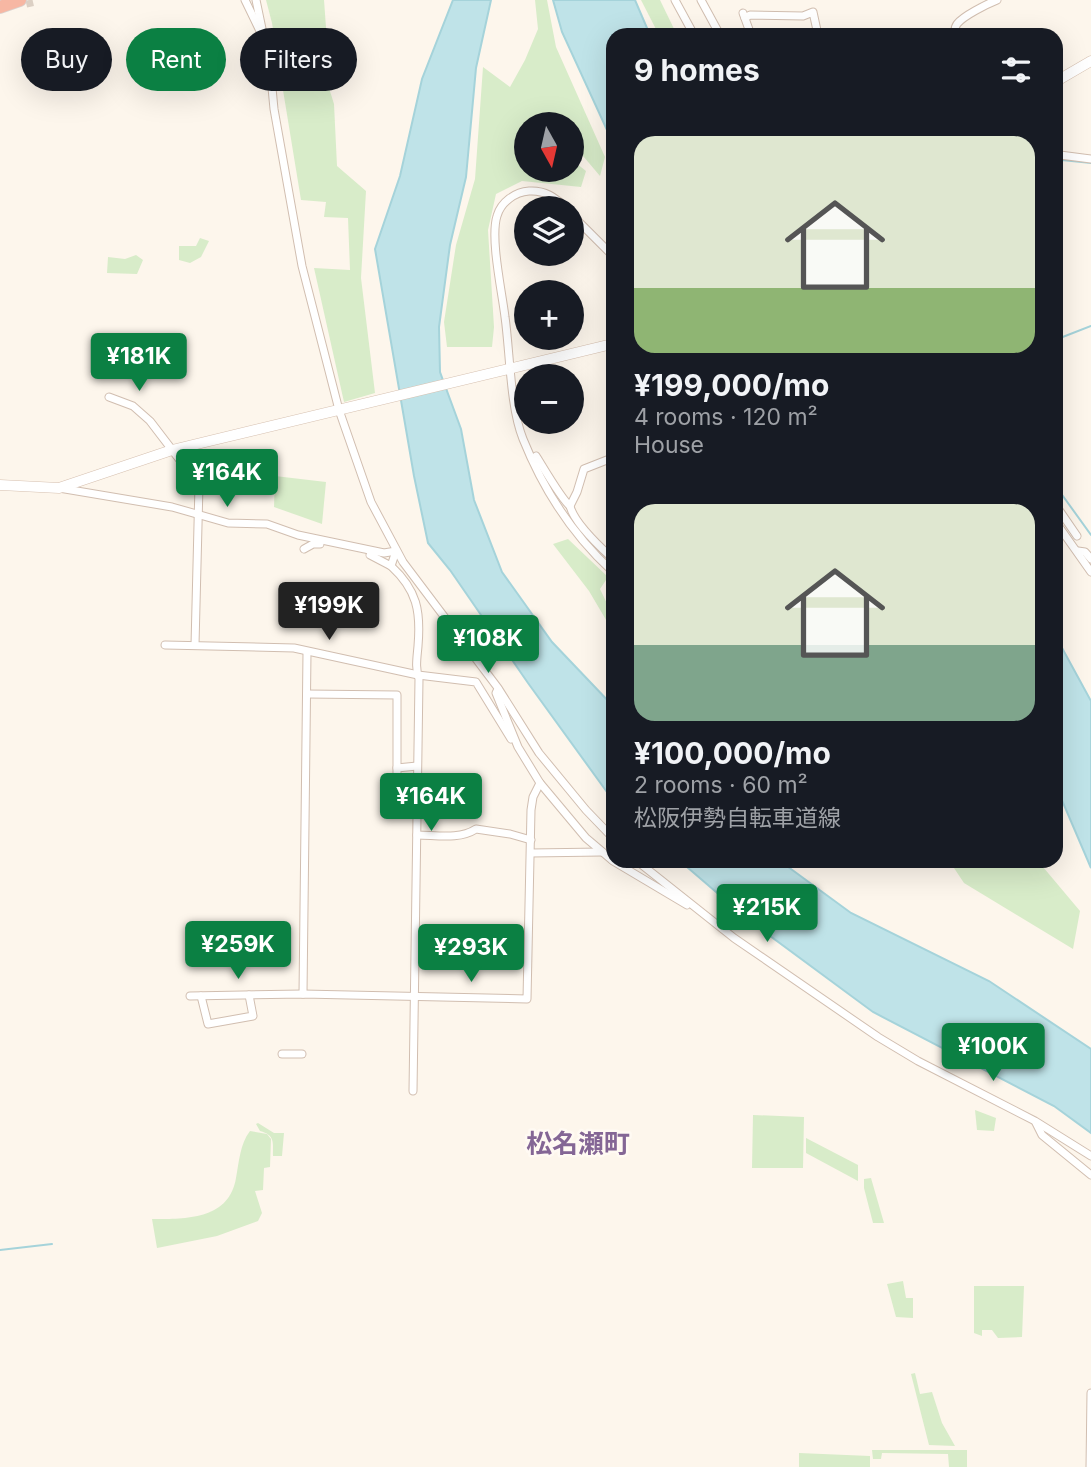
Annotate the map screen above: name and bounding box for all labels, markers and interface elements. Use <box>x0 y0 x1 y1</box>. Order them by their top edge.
chip: Buy <box>21 28 112 91</box>
chip: Rent <box>126 28 226 91</box>
chip: Filters <box>240 28 357 91</box>
icon: filters <box>997 51 1035 89</box>
text: 9 homes <box>634 52 760 88</box>
north arrow <box>514 112 584 182</box>
map controls <box>514 112 584 434</box>
icon: home <box>772 182 898 308</box>
button: layers <box>514 196 584 266</box>
button: + <box>514 280 584 350</box>
pin: ¥181K <box>90 334 188 393</box>
text: ¥181K <box>107 342 171 370</box>
button: − <box>514 364 584 434</box>
text: ¥199,000/mo <box>634 367 829 403</box>
text: 4 rooms · 120 m² <box>634 403 818 431</box>
text: House <box>634 431 704 459</box>
pin: ¥164K <box>178 449 276 509</box>
text: ¥164K <box>192 458 262 486</box>
icon: home <box>772 550 898 676</box>
pin: ¥199K <box>280 582 378 642</box>
text: ¥199K <box>294 591 364 619</box>
pin: ¥108K <box>439 616 537 675</box>
text: ¥108K <box>453 624 523 652</box>
text: ¥100,000/mo <box>634 735 831 771</box>
text: 2 rooms · 60 m² <box>634 771 808 799</box>
pin: ¥164K <box>382 774 480 833</box>
text: ¥164K <box>396 782 466 810</box>
text: 松阪伊勢自転車道線 <box>634 804 841 832</box>
pin: ¥215K <box>718 884 816 944</box>
text: ¥215K <box>733 893 801 921</box>
pin: ¥259K <box>189 922 287 981</box>
pin: ¥293K <box>422 925 520 984</box>
text: ¥259K <box>201 930 275 958</box>
text: ¥293K <box>434 933 508 961</box>
pin: ¥100K <box>944 1024 1042 1083</box>
text: ¥100K <box>958 1032 1028 1060</box>
district label: 松名瀬町 <box>526 1128 630 1159</box>

